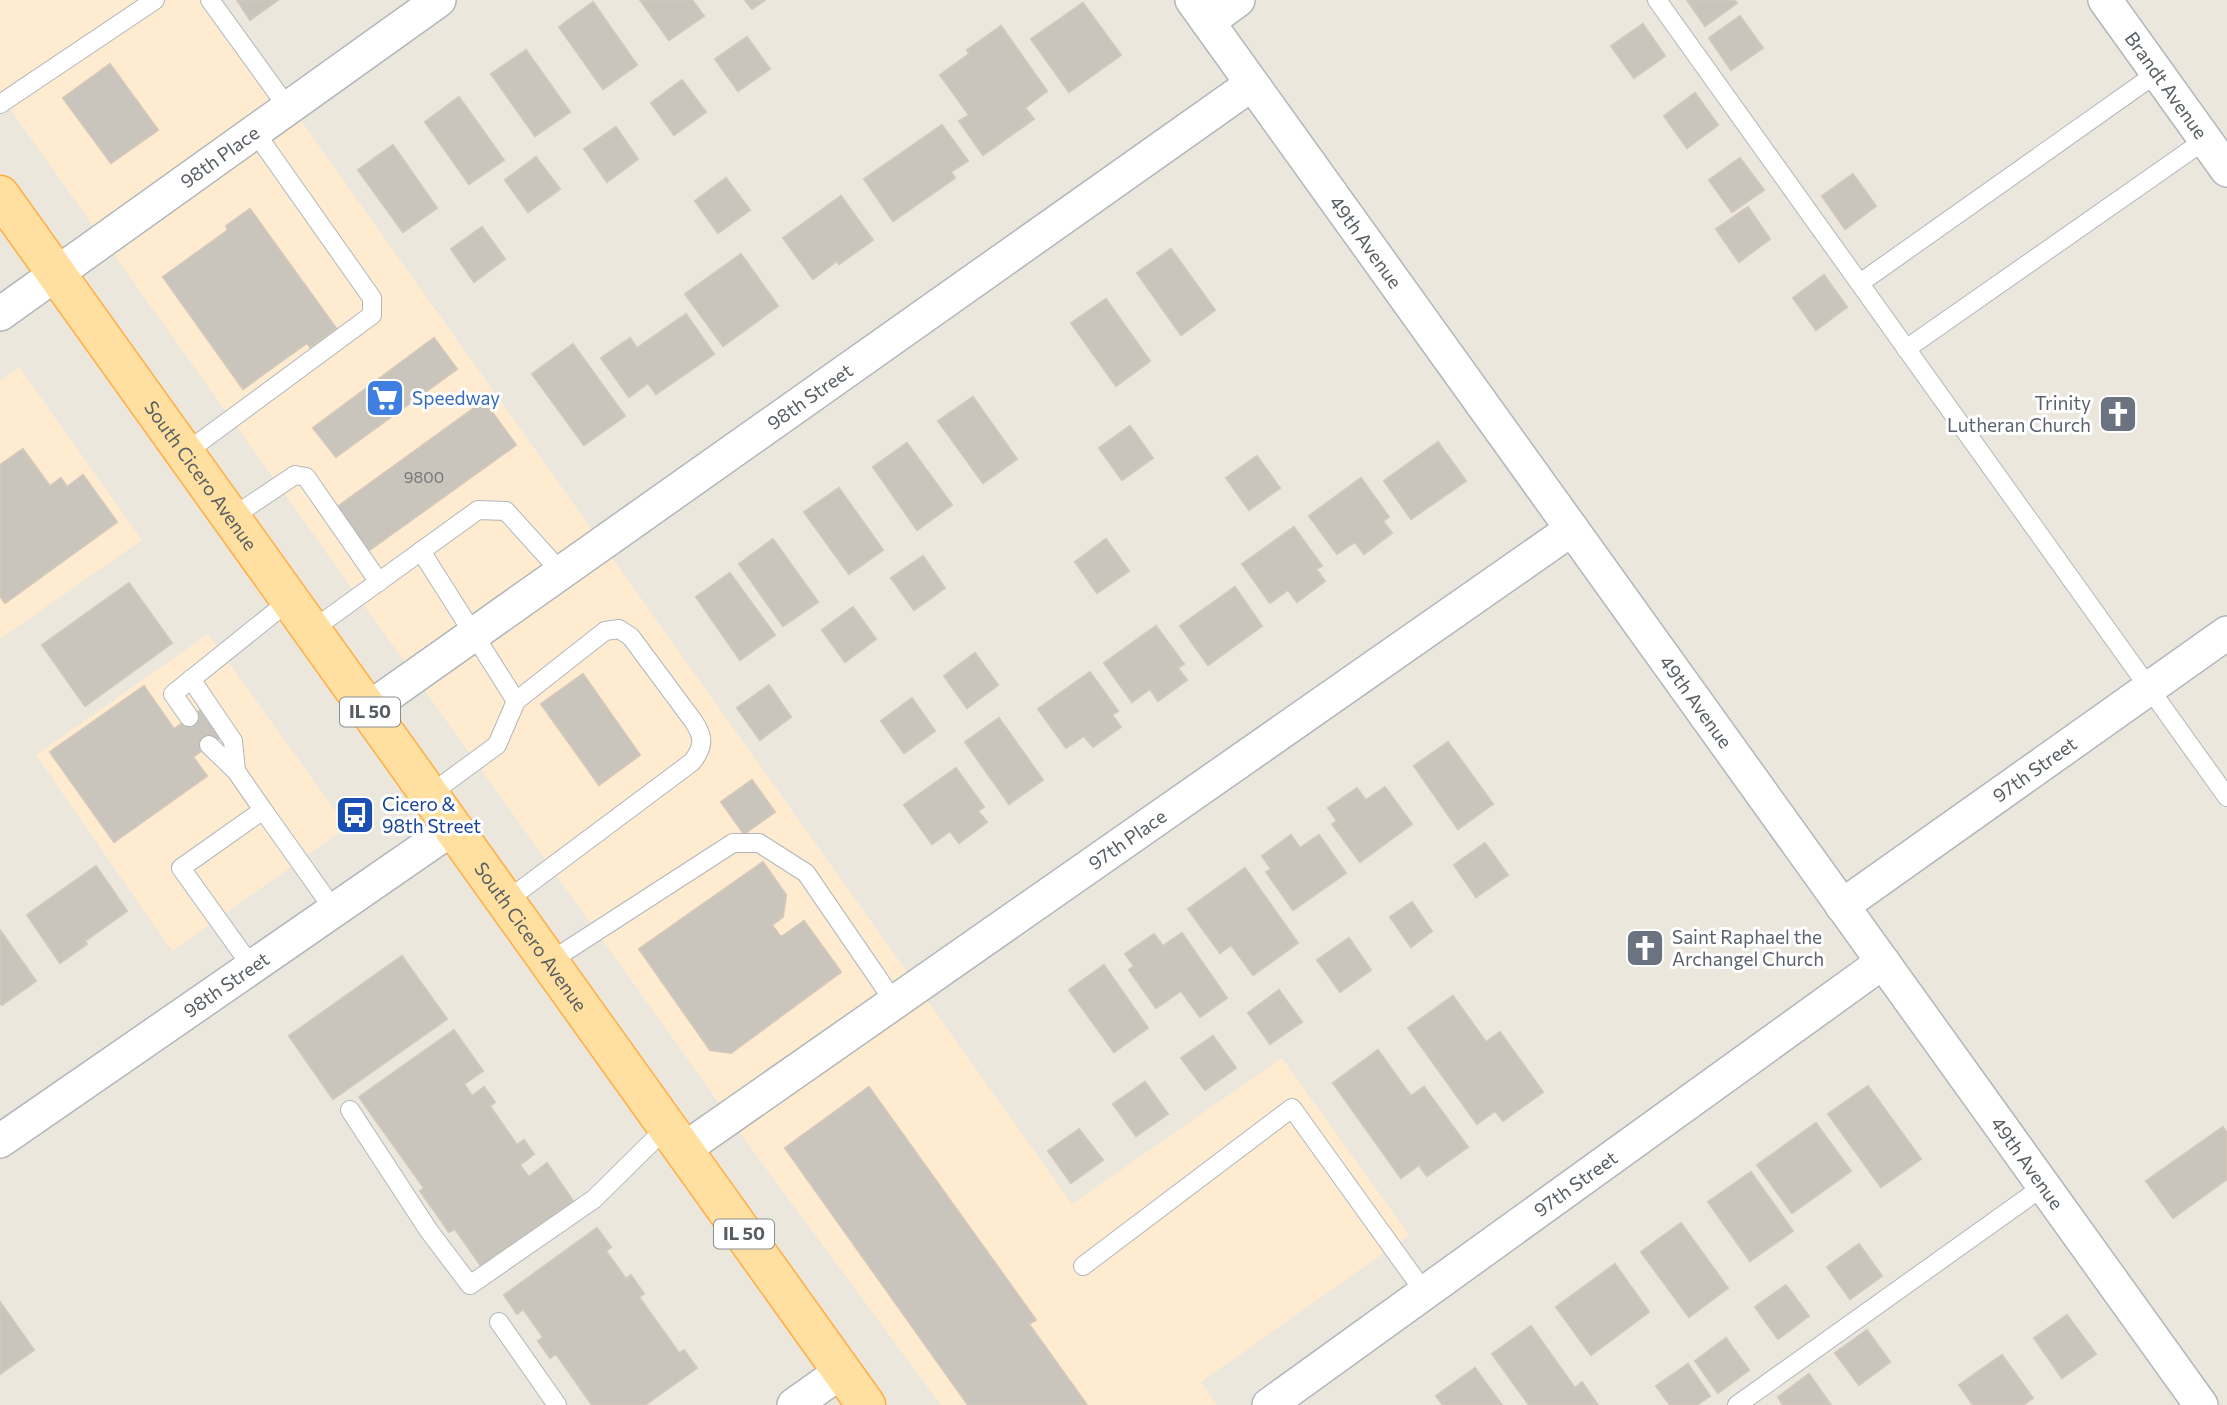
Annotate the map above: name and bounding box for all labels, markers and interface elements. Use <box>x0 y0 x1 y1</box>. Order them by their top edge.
street label: Brandt Avenue <box>2120 27 2213 143</box>
street label: 98th Place <box>175 121 263 193</box>
street label: 49th Avenue <box>1325 191 1407 293</box>
street label: 98th Street <box>762 358 857 434</box>
supermarket icon: Speedway <box>364 377 406 419</box>
place label: Speedway <box>412 386 500 409</box>
place label: Trinity Lutheran Church <box>1947 391 2091 436</box>
church icon: Trinity Lutheran Church <box>2097 393 2139 435</box>
street label: South Cicero Avenue <box>140 396 262 555</box>
house number: 9800 <box>404 467 444 486</box>
street label: 49th Avenue <box>1655 651 1737 752</box>
road number: IL 50 <box>340 698 400 726</box>
street label: 97th Street <box>1988 731 2081 807</box>
place label: Cicero & 98th Street <box>382 792 481 837</box>
bus stop icon: Cicero & 98th Street <box>334 794 376 836</box>
street label: 97th Place <box>1084 804 1171 874</box>
street label: South Cicero Avenue <box>470 857 592 1016</box>
place label: Saint Raphael the Archangel Church <box>1672 925 1824 970</box>
church icon: Saint Raphael the Archangel Church <box>1624 927 1666 969</box>
street label: 98th Street <box>179 946 273 1022</box>
street label: 49th Avenue <box>1987 1112 2069 1214</box>
street label: 97th Street <box>1529 1145 1622 1221</box>
road number: IL 50 <box>714 1219 774 1248</box>

